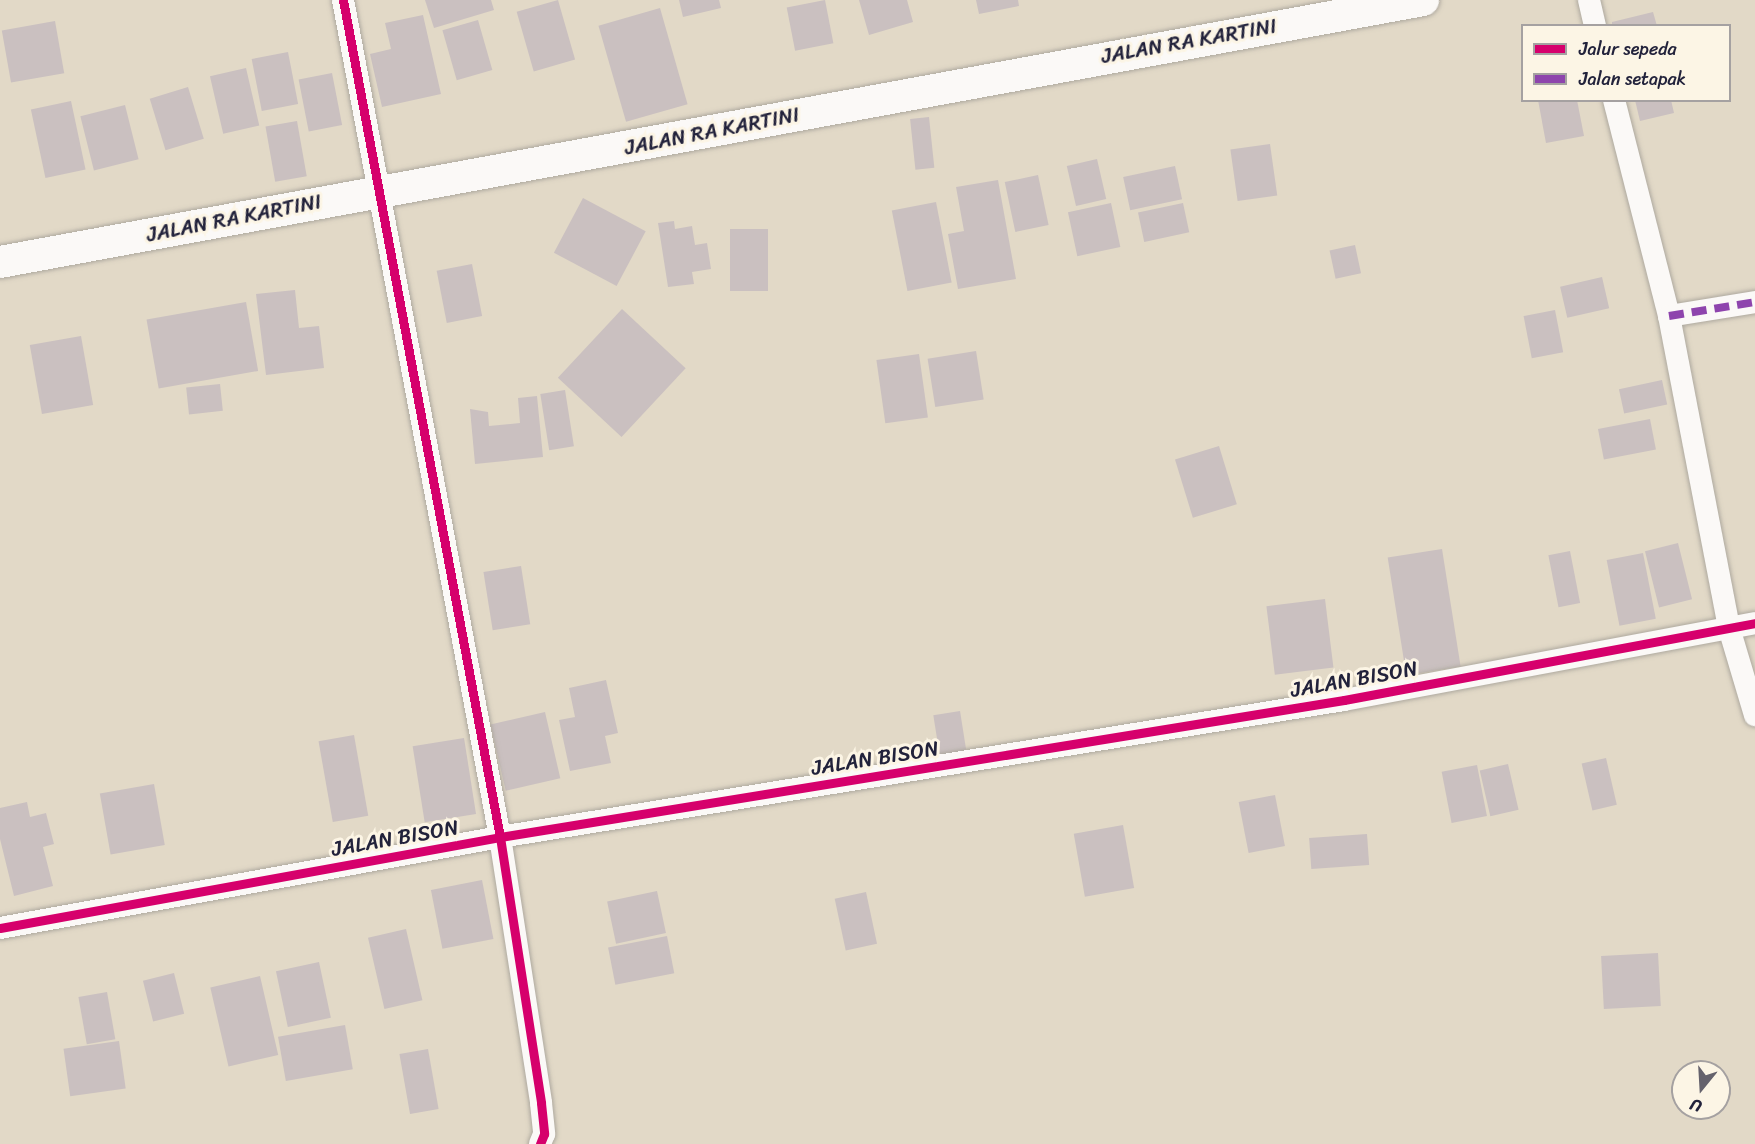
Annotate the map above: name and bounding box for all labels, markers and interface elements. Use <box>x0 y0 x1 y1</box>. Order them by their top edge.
street label: JALAN RA KARTINI <box>1100 13 1278 69</box>
legend <box>1521 24 1731 102</box>
text: Jalur sepeda <box>1579 33 1677 65</box>
text: Jalan setapak <box>1579 63 1686 95</box>
street label: JALAN RA KARTINI <box>623 102 801 160</box>
street label: JALAN RA KARTINI <box>145 189 323 247</box>
street label: JALAN BISON <box>1288 655 1420 703</box>
street label: JALAN BISON <box>809 735 941 781</box>
street label: JALAN BISON <box>329 814 461 862</box>
north arrow <box>1671 1060 1731 1120</box>
text: U <box>1686 1090 1705 1121</box>

